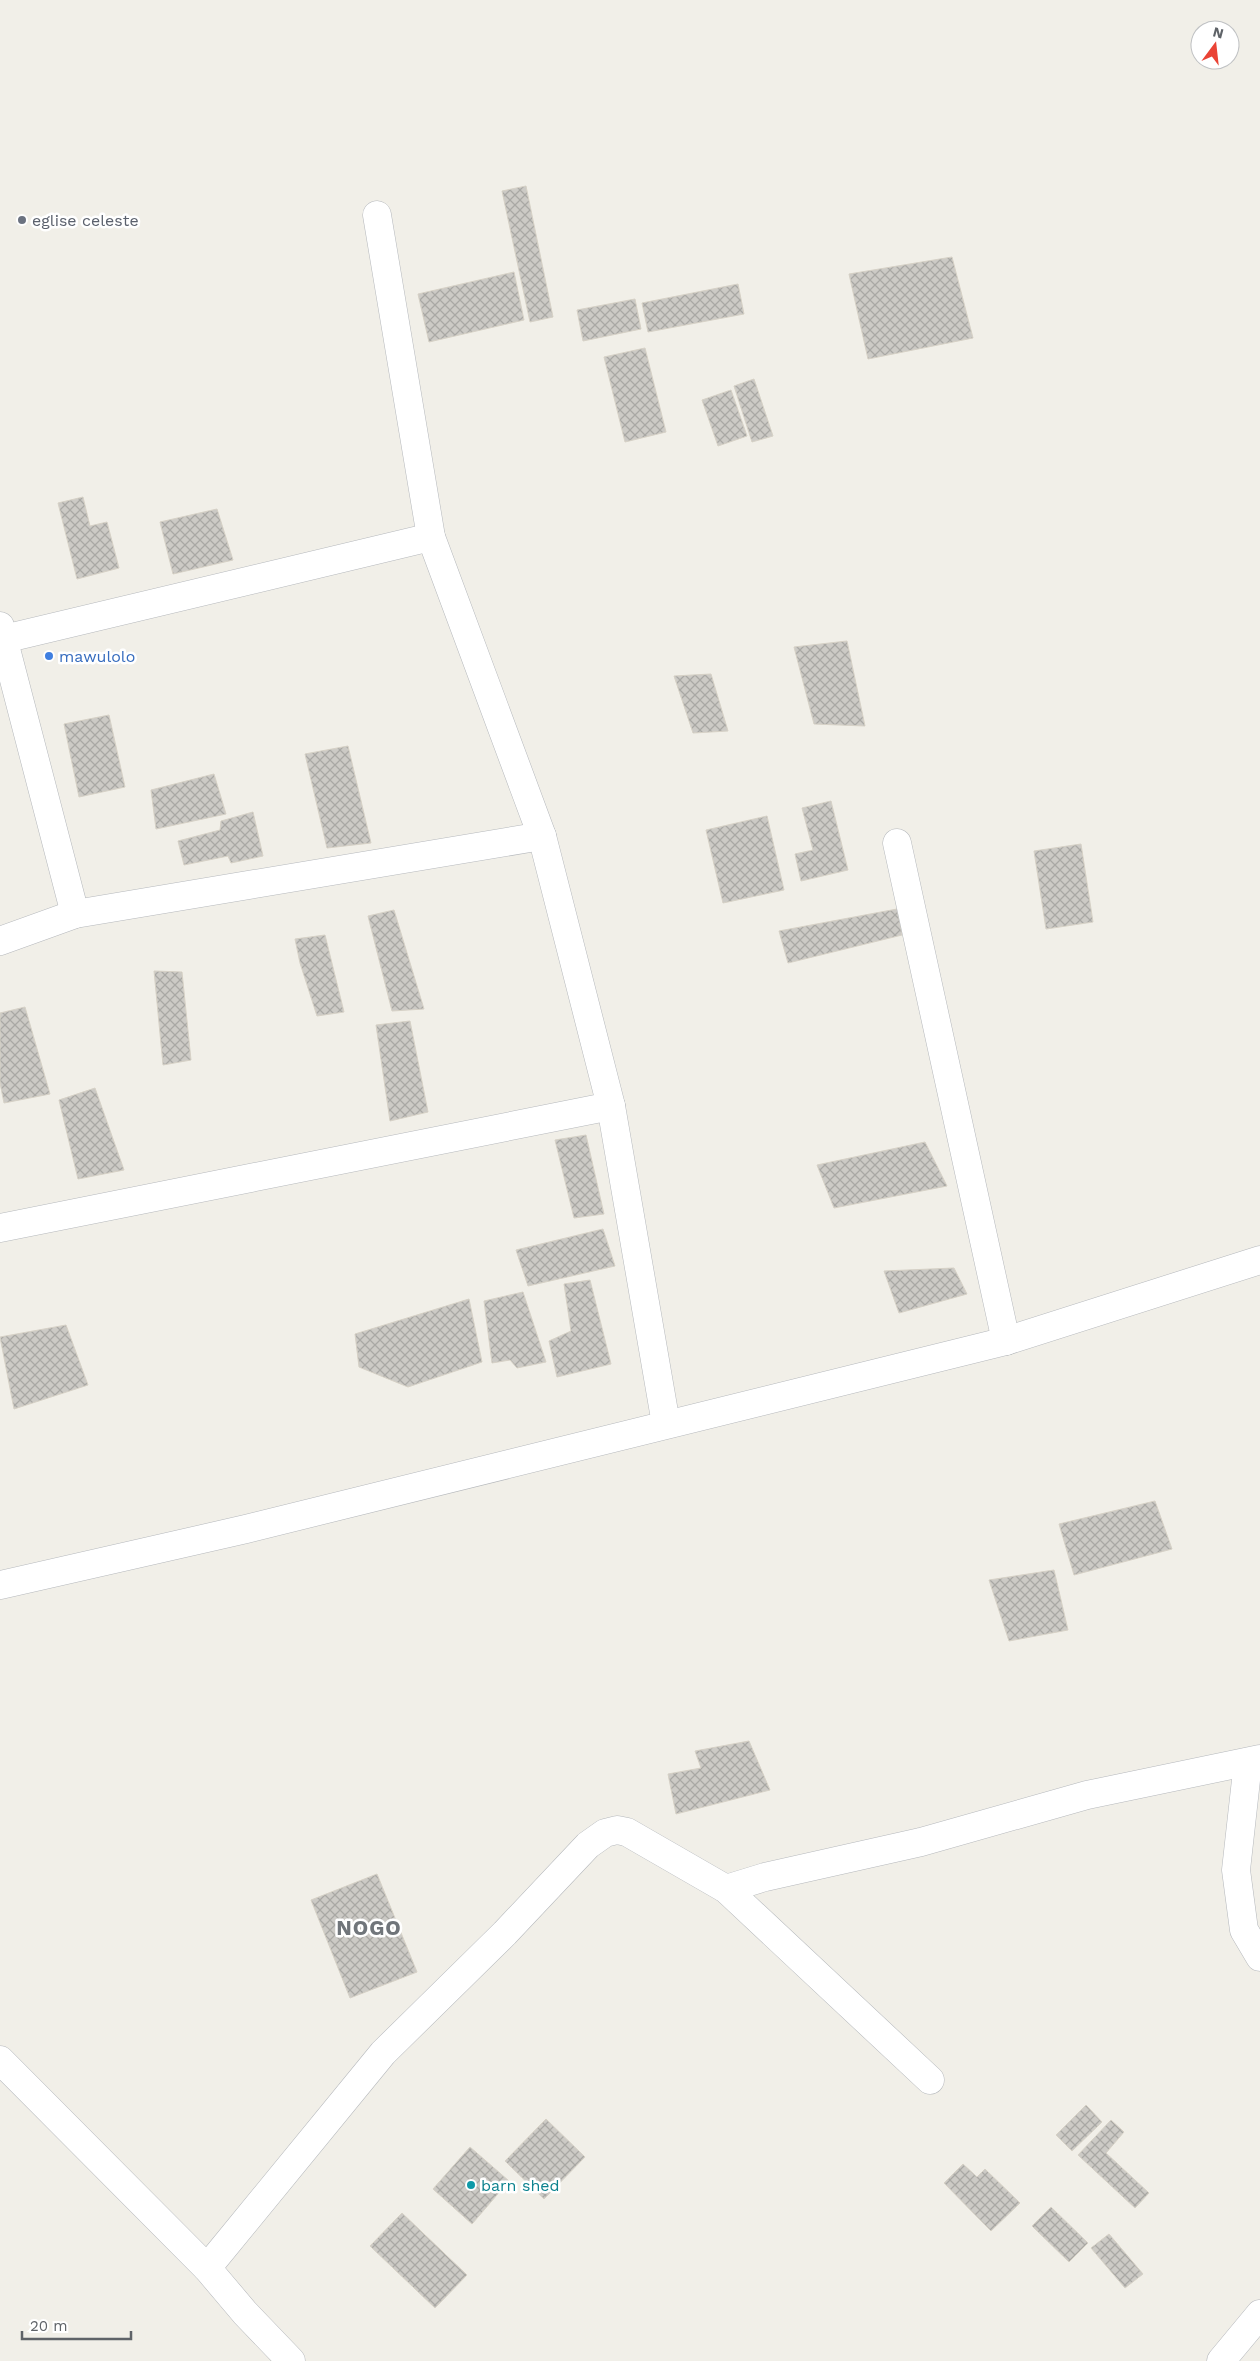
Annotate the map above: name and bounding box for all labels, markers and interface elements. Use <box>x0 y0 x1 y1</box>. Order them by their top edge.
north arrow <box>1190 20 1240 70</box>
text: N <box>1211 23 1225 42</box>
place label: eglise celeste <box>32 211 139 230</box>
marker: eglise celeste <box>16 214 28 226</box>
place label: mawulolo <box>59 647 135 666</box>
marker: mawulolo <box>43 650 55 662</box>
district label: NOGO <box>336 1915 402 1940</box>
place label: barn shed <box>481 2176 560 2195</box>
marker: barn shed <box>465 2179 477 2191</box>
scale bar <box>22 2308 131 2340</box>
text: 20 m <box>30 2317 68 2335</box>

